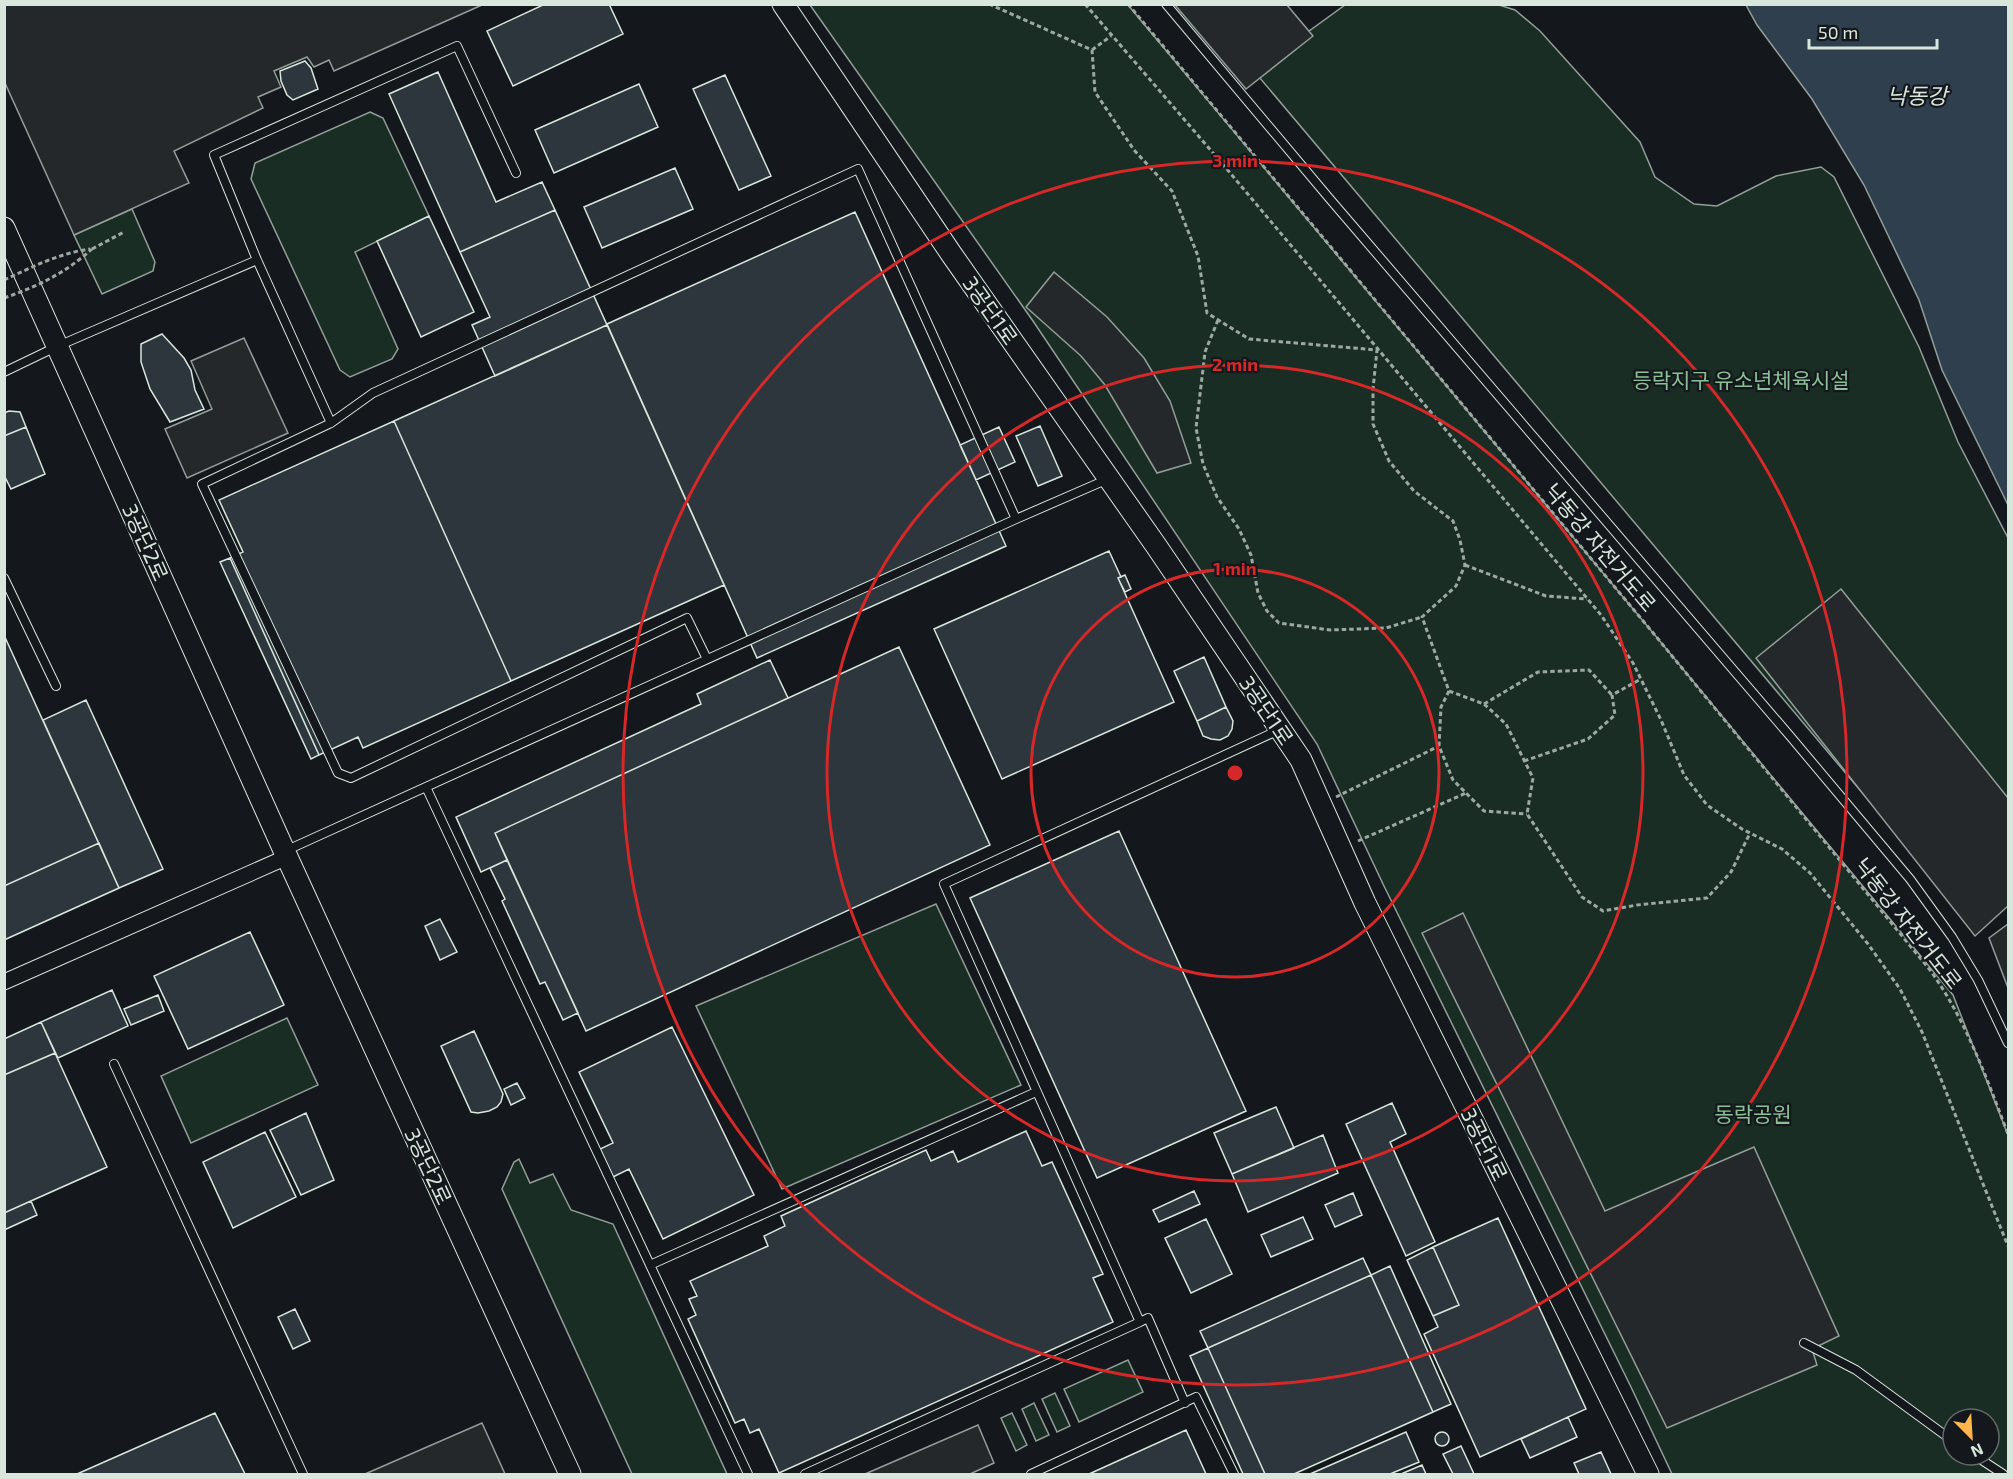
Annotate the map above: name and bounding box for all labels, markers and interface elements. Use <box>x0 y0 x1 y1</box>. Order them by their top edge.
scale bar <box>1809 12 1936 50</box>
text: 50 m <box>1818 21 1858 43</box>
water label: 낙동강 <box>1887 82 1950 108</box>
text: 3 min <box>1212 149 1258 171</box>
street label: 3공단1로 <box>958 271 1024 349</box>
text: 2 min <box>1212 353 1258 375</box>
park label: 등락지구 유소년체육시설 <box>1632 367 1850 392</box>
street label: 낙동강 자전거도로 <box>1540 478 1662 616</box>
street label: 3공단2로 <box>118 500 174 584</box>
text: 1 min <box>1213 557 1257 579</box>
street label: 3공단1로 <box>1235 671 1299 749</box>
centre of rings <box>1225 763 1245 783</box>
street label: 낙동강 자전거도로 <box>1850 853 1968 993</box>
park label: 동락공원 <box>1714 1101 1792 1126</box>
street label: 3공단1로 <box>1457 1103 1513 1185</box>
street label: 3공단2로 <box>400 1124 458 1208</box>
north arrow <box>1941 1407 2001 1467</box>
text: N <box>1968 1440 1986 1462</box>

